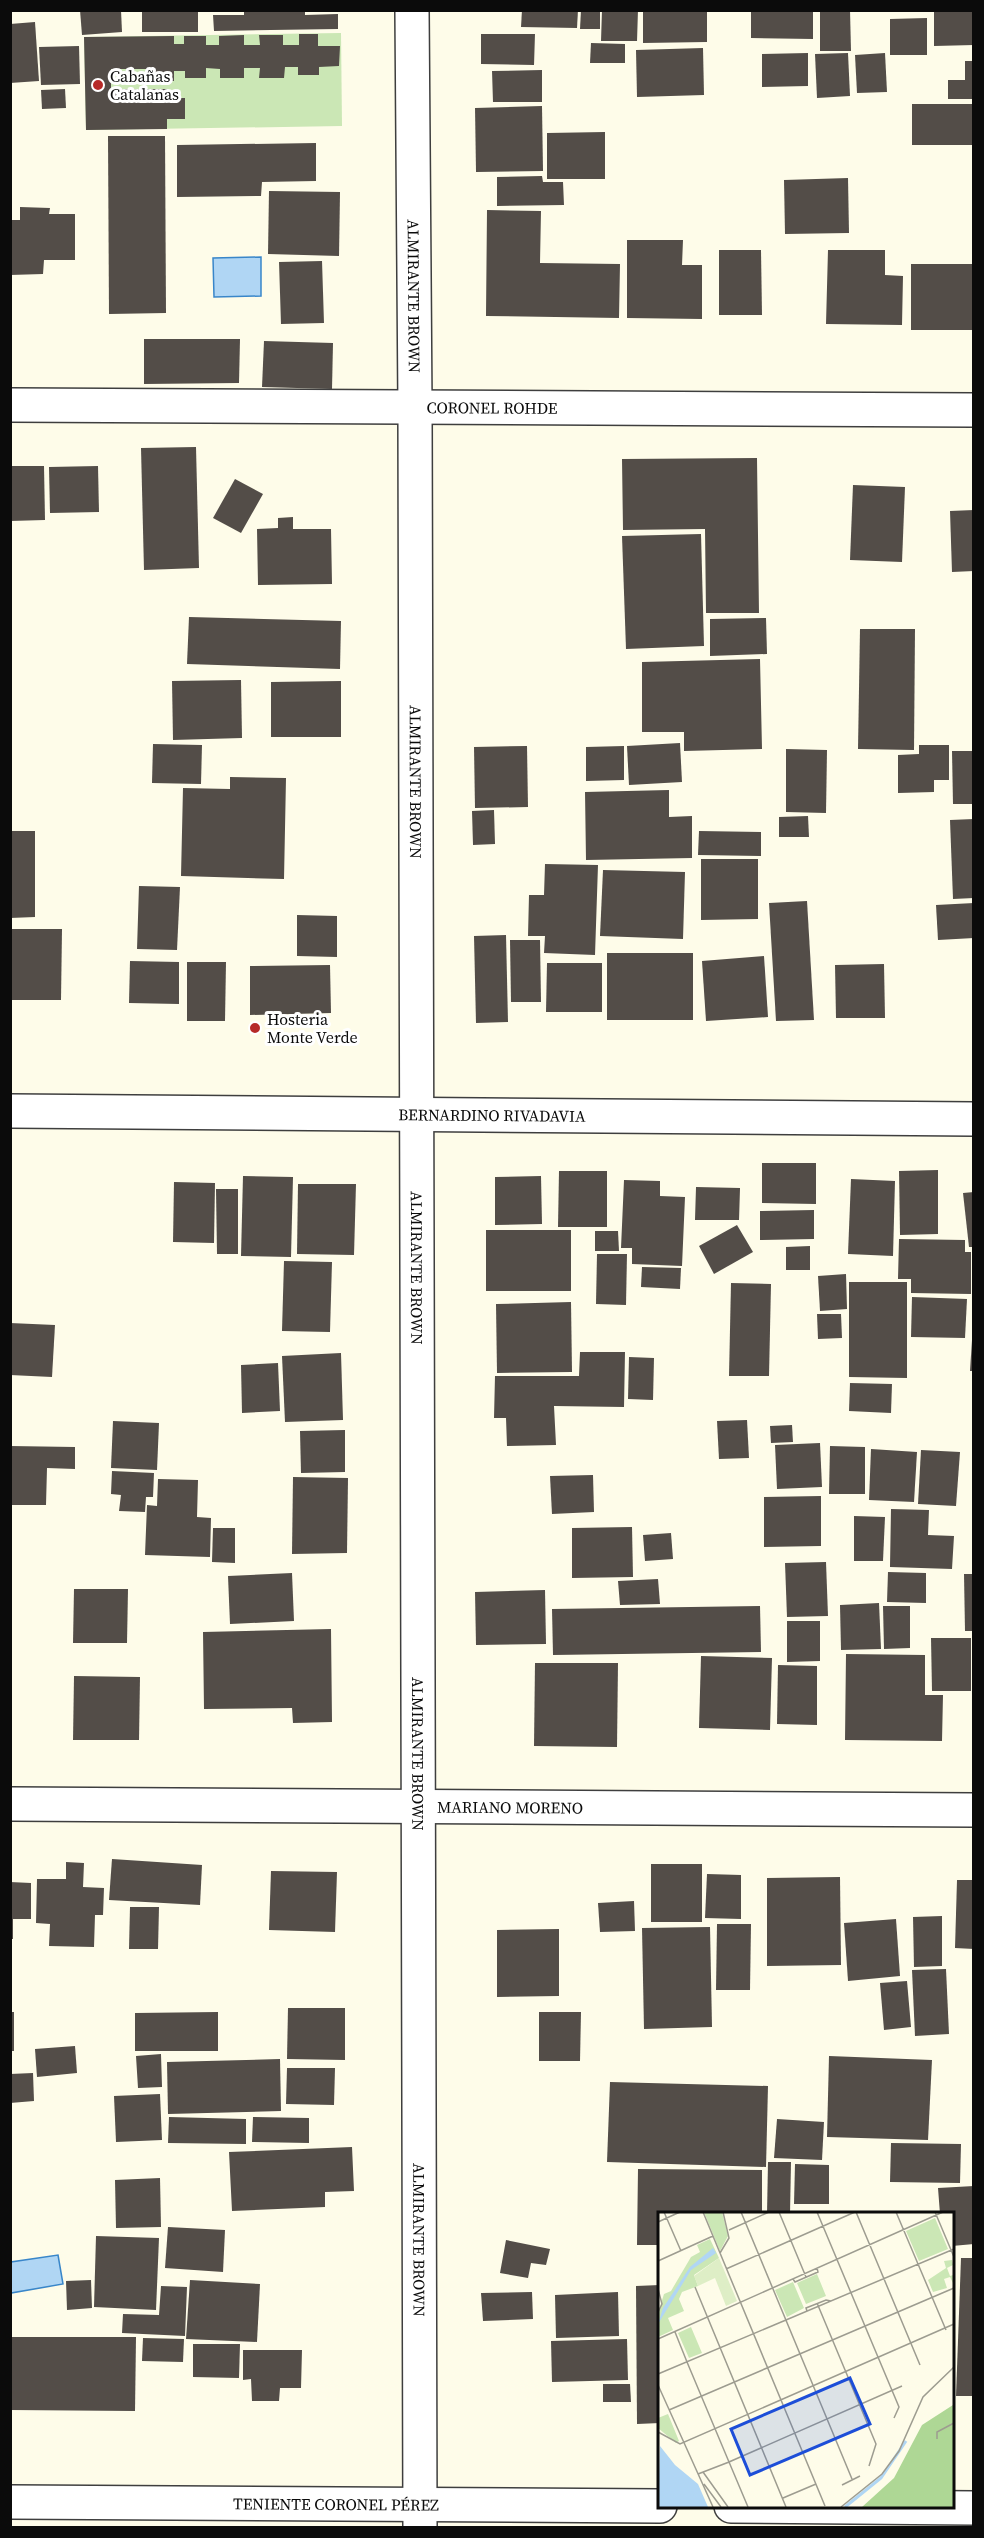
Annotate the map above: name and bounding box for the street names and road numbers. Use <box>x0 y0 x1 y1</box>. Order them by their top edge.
street label: ALMIRANTE BROWN <box>403 219 426 373</box>
street label: CORONEL ROHDE <box>426 396 558 419</box>
street label: ALMIRANTE BROWN <box>405 705 427 859</box>
street label: BERNARDINO RIVADAVIA <box>398 1103 586 1127</box>
street label: ALMIRANTE BROWN <box>406 1191 428 1345</box>
street label: ALMIRANTE BROWN <box>407 1677 429 1831</box>
street label: MARIANO MORENO <box>437 1796 583 1819</box>
street label: ALMIRANTE BROWN <box>408 2163 431 2317</box>
street label: TENIENTE CORONEL PÉREZ <box>233 2492 439 2516</box>

